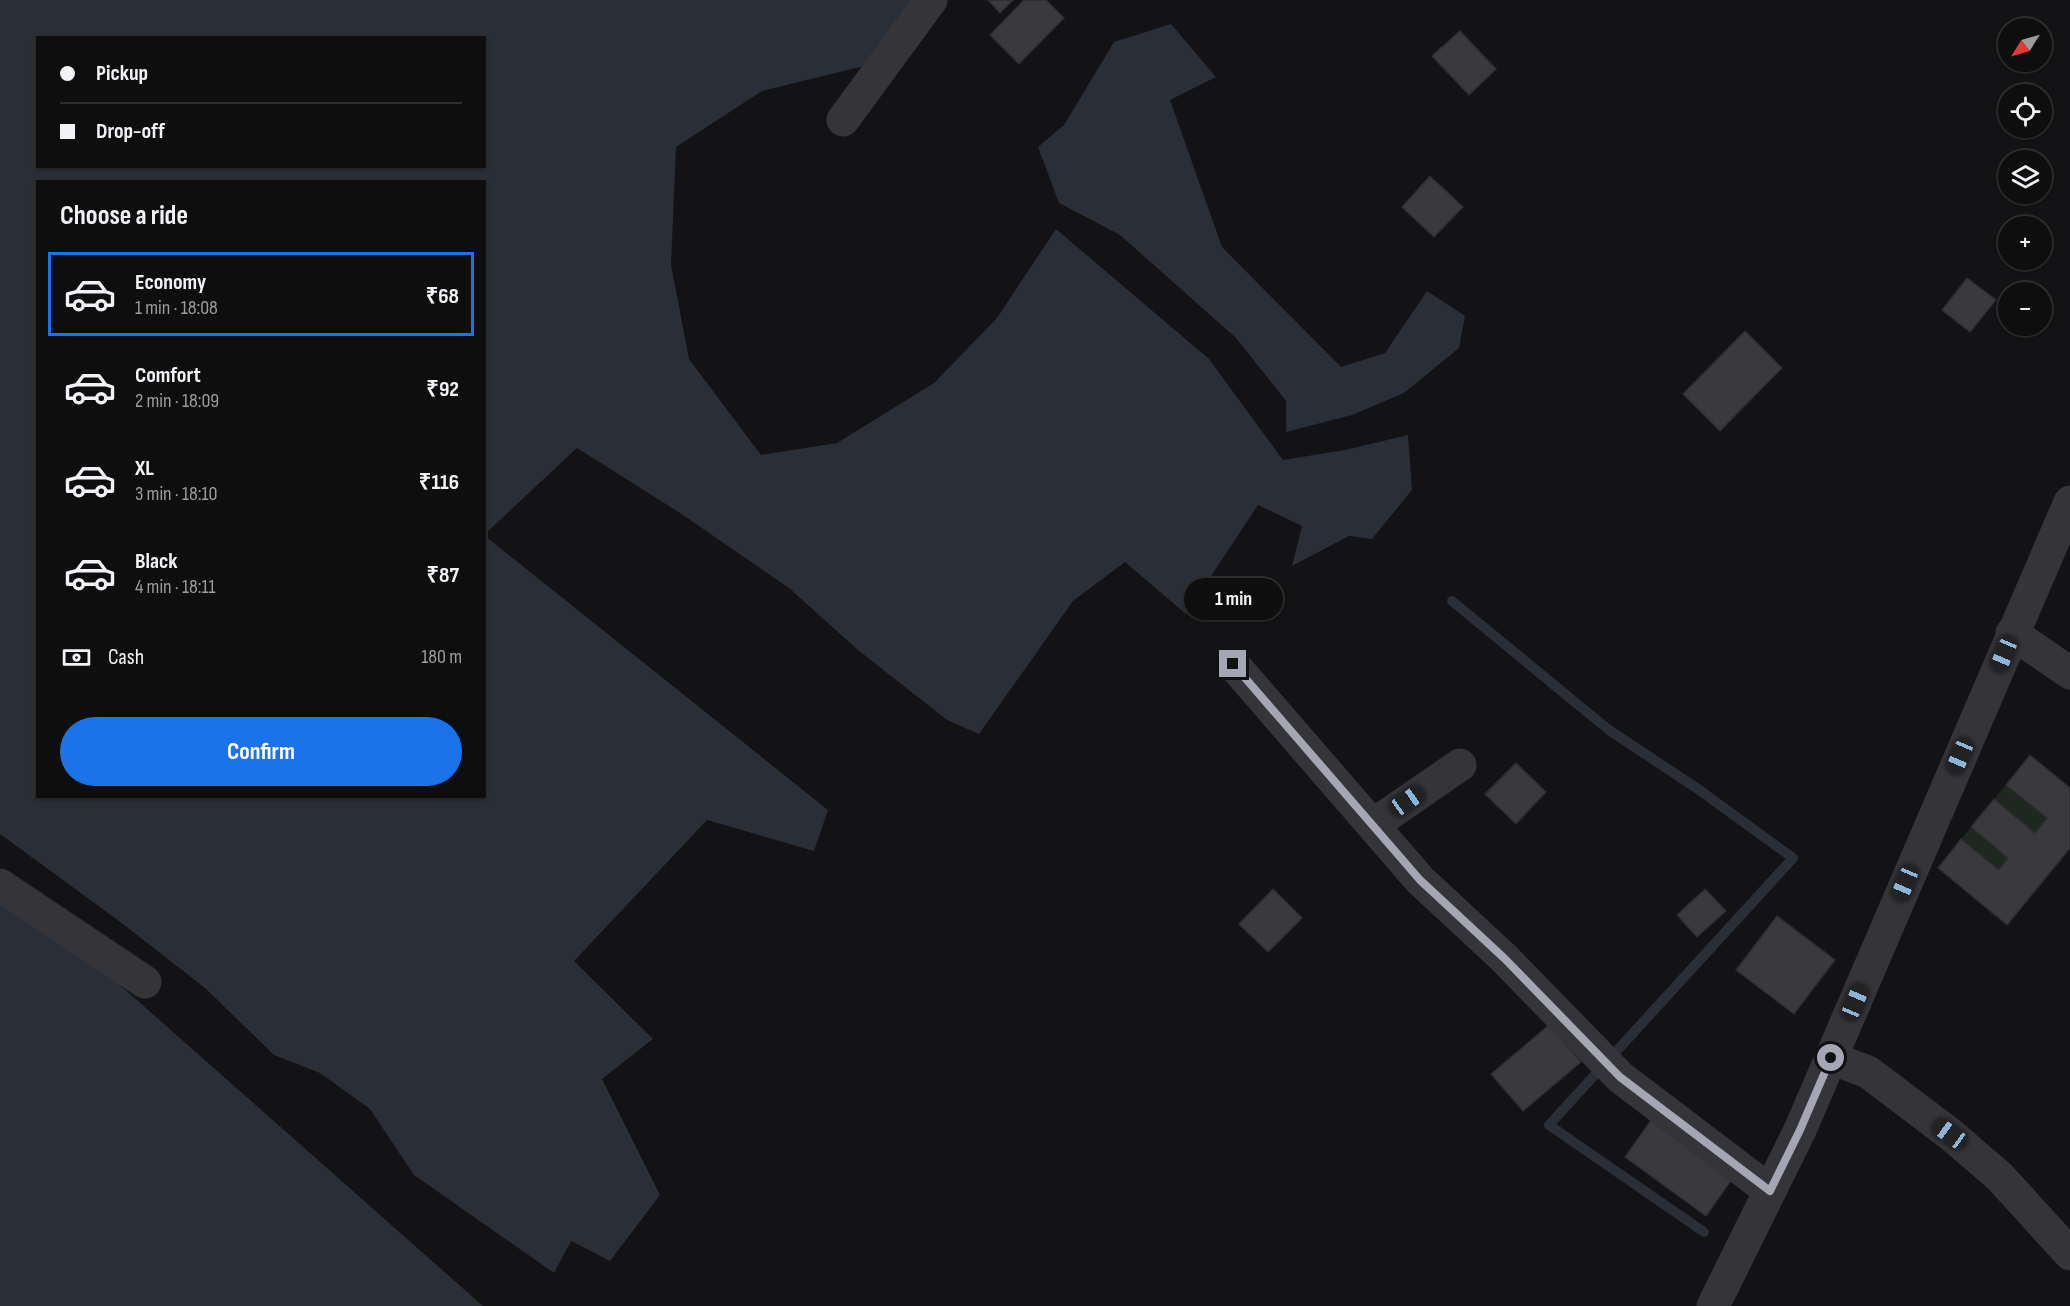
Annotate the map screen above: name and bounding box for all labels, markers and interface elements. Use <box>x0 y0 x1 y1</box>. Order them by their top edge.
north arrow <box>1998 18 2052 72</box>
map controls <box>1998 18 2052 336</box>
text: Pickup <box>96 60 148 87</box>
button: locate <box>1998 84 2052 138</box>
text: Drop-off <box>96 118 165 145</box>
button: layers <box>1998 150 2052 204</box>
text: Choose a ride <box>60 200 188 232</box>
button: + <box>1998 216 2052 270</box>
icon: car <box>63 267 117 321</box>
text: Economy <box>135 269 206 296</box>
button: − <box>1998 282 2052 336</box>
text: ₹68 <box>426 283 459 310</box>
text: 1 min · 18:08 <box>135 296 218 320</box>
icon: car <box>63 360 117 414</box>
text: Comfort <box>135 362 201 389</box>
text: ₹92 <box>426 376 459 403</box>
text: 2 min · 18:09 <box>135 389 219 413</box>
icon: car <box>63 453 117 507</box>
text: XL <box>135 455 154 482</box>
text: ₹116 <box>419 469 459 496</box>
text: 3 min · 18:10 <box>135 482 217 506</box>
icon: car <box>63 546 117 600</box>
text: Black <box>135 548 177 575</box>
text: ₹87 <box>426 562 459 589</box>
text: 4 min · 18:11 <box>135 575 216 599</box>
callout: 1 min <box>1184 577 1282 619</box>
text: 1 min <box>1215 587 1252 611</box>
car <box>1989 634 2019 674</box>
icon: cash <box>60 641 93 674</box>
text: Cash <box>108 644 144 671</box>
text: 180 m <box>421 645 462 669</box>
route end <box>1219 650 1246 677</box>
button: Confirm <box>60 717 462 786</box>
car <box>1945 736 1975 776</box>
car <box>1387 783 1427 819</box>
car <box>1890 863 1920 903</box>
car <box>1840 982 1870 1022</box>
route start <box>1817 1044 1844 1071</box>
car <box>1930 1116 1970 1152</box>

